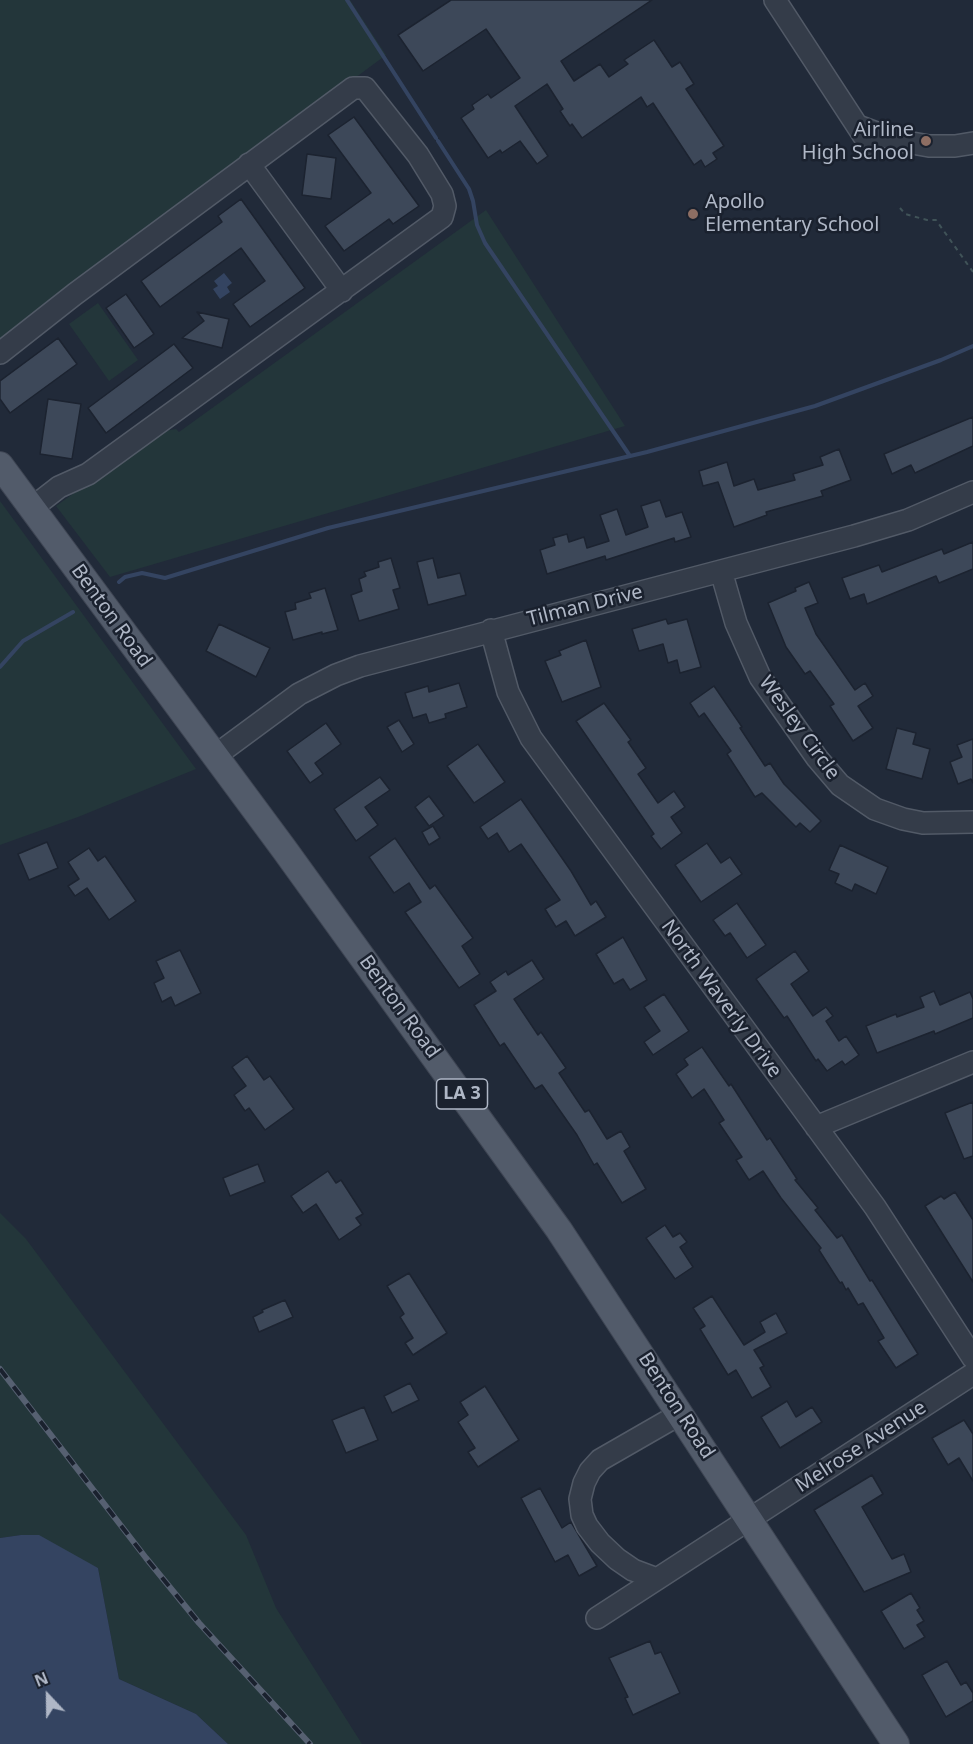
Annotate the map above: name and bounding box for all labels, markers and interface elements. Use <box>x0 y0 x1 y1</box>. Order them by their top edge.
place label: Airline High School <box>802 118 914 165</box>
marker: Airline High School <box>919 134 933 148</box>
place label: Apollo Elementary School <box>705 190 879 237</box>
marker: Apollo Elementary School <box>686 207 700 221</box>
street label: Benton Road <box>66 560 156 672</box>
street label: Tilman Drive <box>525 580 645 632</box>
street label: Wesley Circle <box>753 672 845 784</box>
street label: North Waverly Drive <box>656 915 786 1083</box>
street label: Benton Road <box>354 951 444 1063</box>
road number: LA 3 <box>436 1079 488 1109</box>
street label: Benton Road <box>633 1348 719 1464</box>
street label: Melrose Avenue <box>791 1396 931 1498</box>
north arrow <box>18 1666 78 1726</box>
text: N <box>31 1667 51 1692</box>

